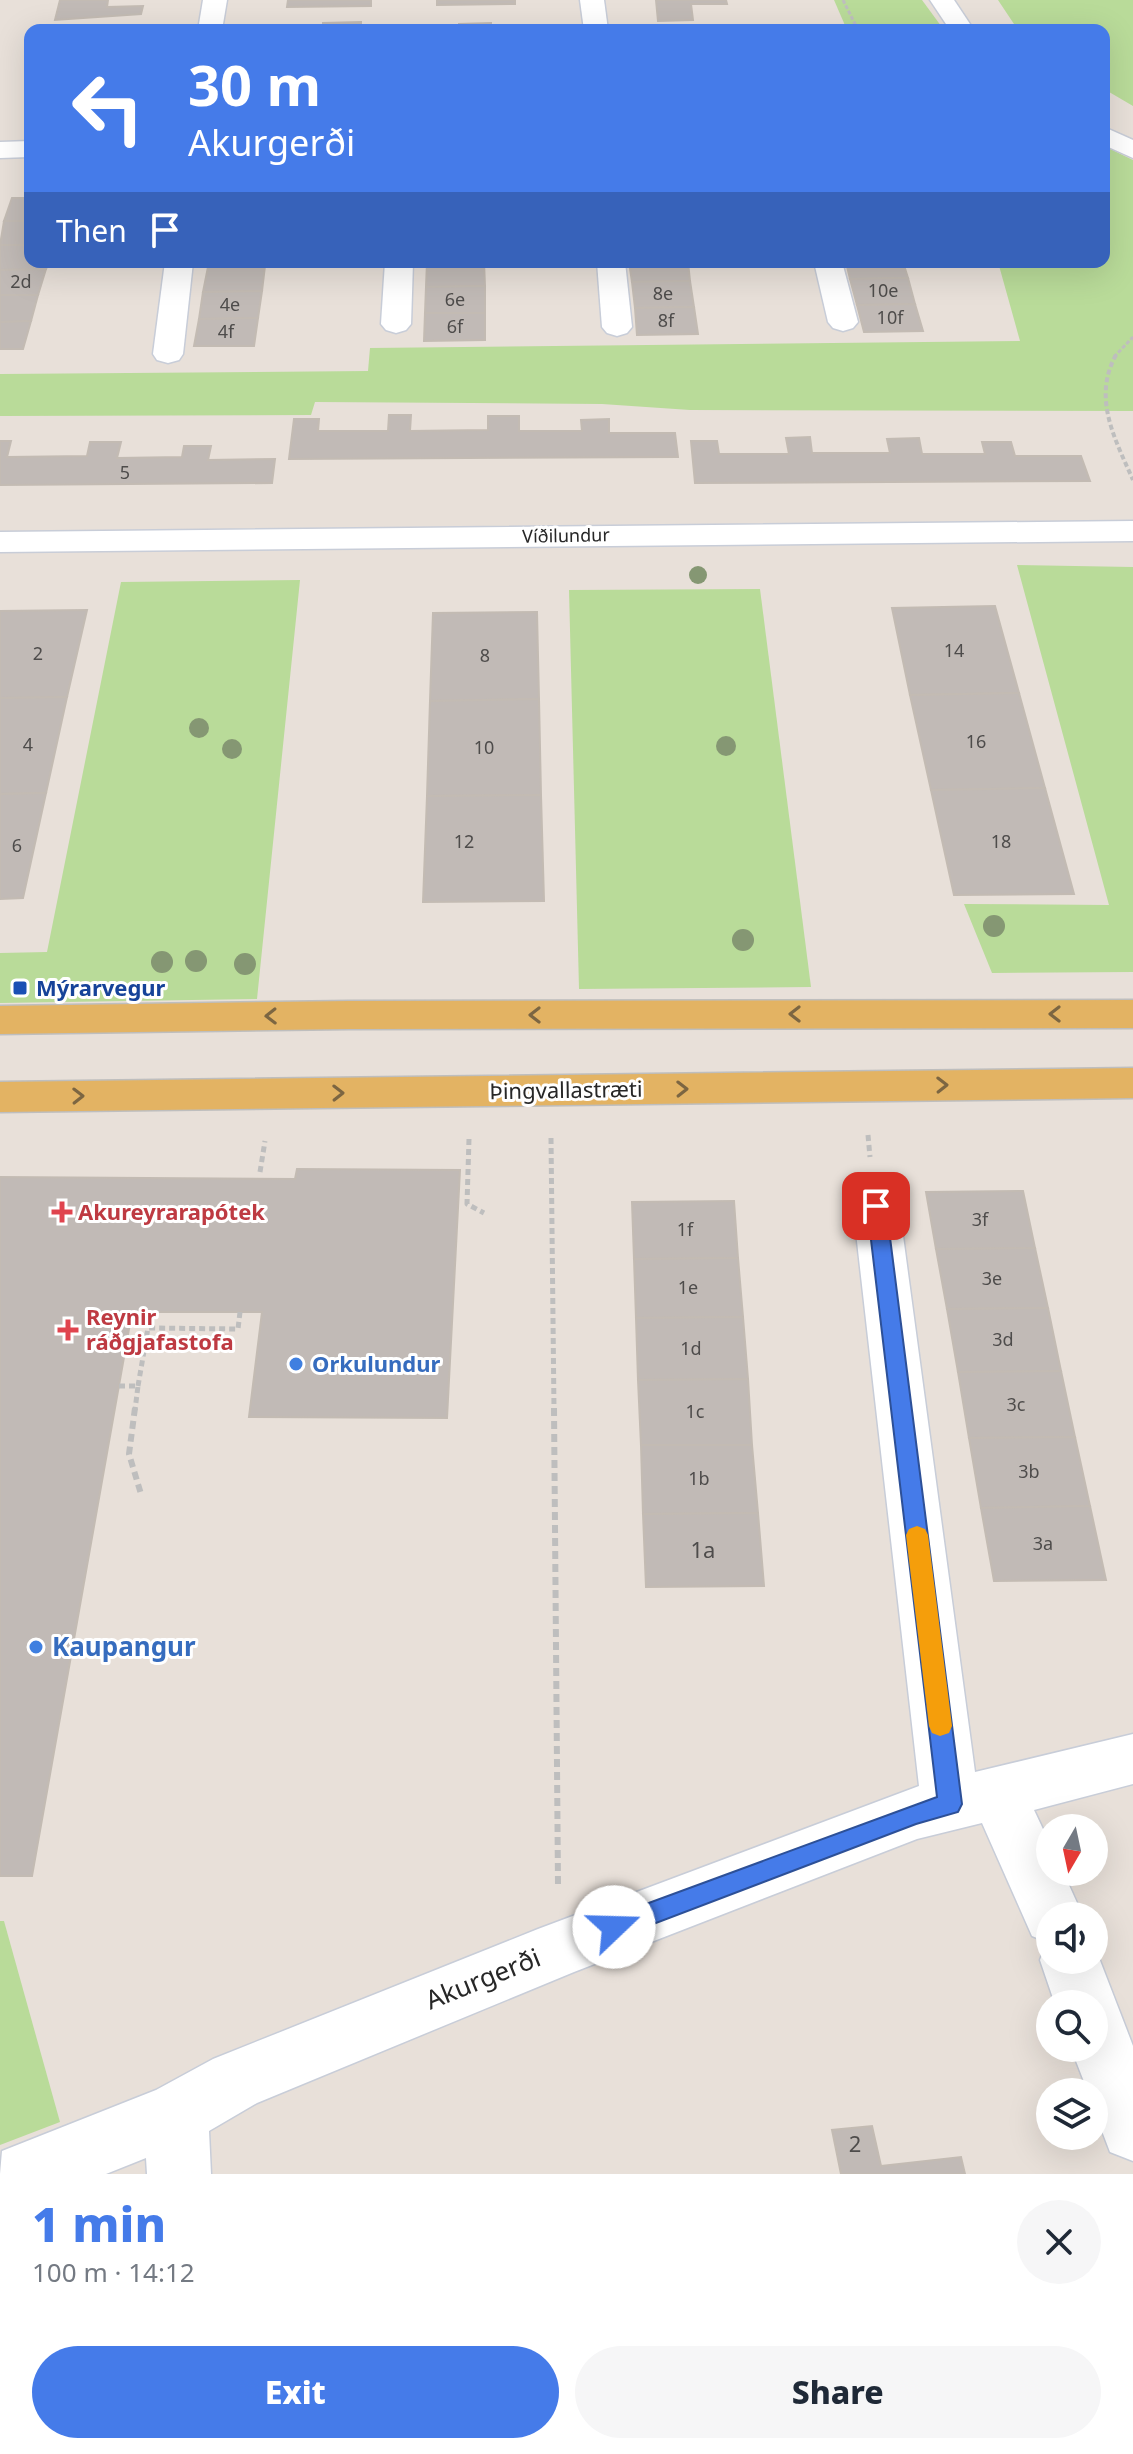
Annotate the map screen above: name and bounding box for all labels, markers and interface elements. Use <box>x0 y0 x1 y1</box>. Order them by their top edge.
text: 30 m <box>188 46 321 122</box>
icon: left <box>56 56 160 160</box>
text: Akurgerði <box>188 118 355 167</box>
icon: arrive <box>143 208 187 252</box>
text: Then <box>56 210 127 251</box>
house number: 2d <box>10 269 32 293</box>
house number: 10e <box>868 278 898 302</box>
house number: 8e <box>653 281 673 305</box>
house number: 6e <box>445 287 465 311</box>
house number: 4e <box>220 292 240 316</box>
house number: 10f <box>877 305 904 329</box>
house number: 8f <box>658 308 675 332</box>
house number: 6f <box>447 314 464 338</box>
house number: 4f <box>218 319 235 343</box>
house number: 5 <box>120 460 130 484</box>
street label: Víðilundur <box>522 522 610 548</box>
house number: 14 <box>944 638 964 662</box>
house number: 2 <box>33 641 43 665</box>
house number: 8 <box>480 643 490 667</box>
house number: 16 <box>966 729 986 753</box>
house number: 4 <box>23 732 33 756</box>
house number: 10 <box>474 735 494 759</box>
house number: 12 <box>454 829 474 853</box>
house number: 18 <box>991 829 1011 853</box>
house number: 6 <box>12 833 22 857</box>
place label: Mýrarvegur <box>36 972 166 1002</box>
marker: Mýrarvegur <box>11 979 29 997</box>
one-way arrow <box>788 1005 801 1023</box>
one-way arrow <box>1048 1005 1061 1023</box>
one-way arrow <box>528 1006 541 1024</box>
one-way arrow <box>264 1007 277 1025</box>
street label: Þingvallastræti <box>489 1073 643 1105</box>
one-way arrow <box>936 1077 949 1094</box>
one-way arrow <box>676 1080 689 1097</box>
one-way arrow <box>332 1084 345 1102</box>
one-way arrow <box>72 1087 85 1105</box>
pin <box>842 1172 910 1240</box>
icon: arrive <box>854 1184 898 1228</box>
place label: Akureyrarapótek <box>78 1196 265 1226</box>
marker: Akureyrarapótek <box>53 1203 71 1221</box>
house number: 3f <box>972 1207 989 1231</box>
house number: 1f <box>677 1217 694 1241</box>
house number: 3e <box>982 1266 1002 1290</box>
house number: 1e <box>678 1275 698 1299</box>
place label: Reynir ráðgjafastofa <box>86 1301 234 1356</box>
marker: Reynir ráðgjafastofa <box>57 1319 79 1341</box>
house number: 3d <box>992 1327 1014 1351</box>
house number: 1d <box>680 1336 702 1360</box>
place label: Orkulundur <box>312 1348 441 1378</box>
marker: Orkulundur <box>287 1355 305 1373</box>
house number: 3c <box>1007 1392 1026 1416</box>
house number: 1c <box>686 1399 705 1423</box>
house number: 3b <box>1018 1459 1040 1483</box>
house number: 1b <box>688 1466 710 1490</box>
house number: 3a <box>1033 1531 1053 1555</box>
house number: 1a <box>691 1534 715 1564</box>
place label: Kaupangur <box>52 1628 196 1664</box>
marker: Kaupangur <box>27 1638 45 1656</box>
north arrow <box>1036 1814 1108 1886</box>
map controls <box>1036 1814 1108 2150</box>
position arrow <box>572 1885 656 1969</box>
button: sound <box>1036 1902 1108 1974</box>
street label: Akurgerði <box>420 1939 545 2017</box>
button: search <box>1036 1990 1108 2062</box>
button: layers <box>1036 2078 1108 2150</box>
house number: 2 <box>849 2128 861 2158</box>
text: 1 min <box>32 2191 166 2256</box>
button: close <box>1017 2200 1101 2284</box>
text: 100 m · 14:12 <box>32 2254 195 2290</box>
button: Exit <box>32 2346 559 2438</box>
button: Share <box>575 2346 1101 2438</box>

